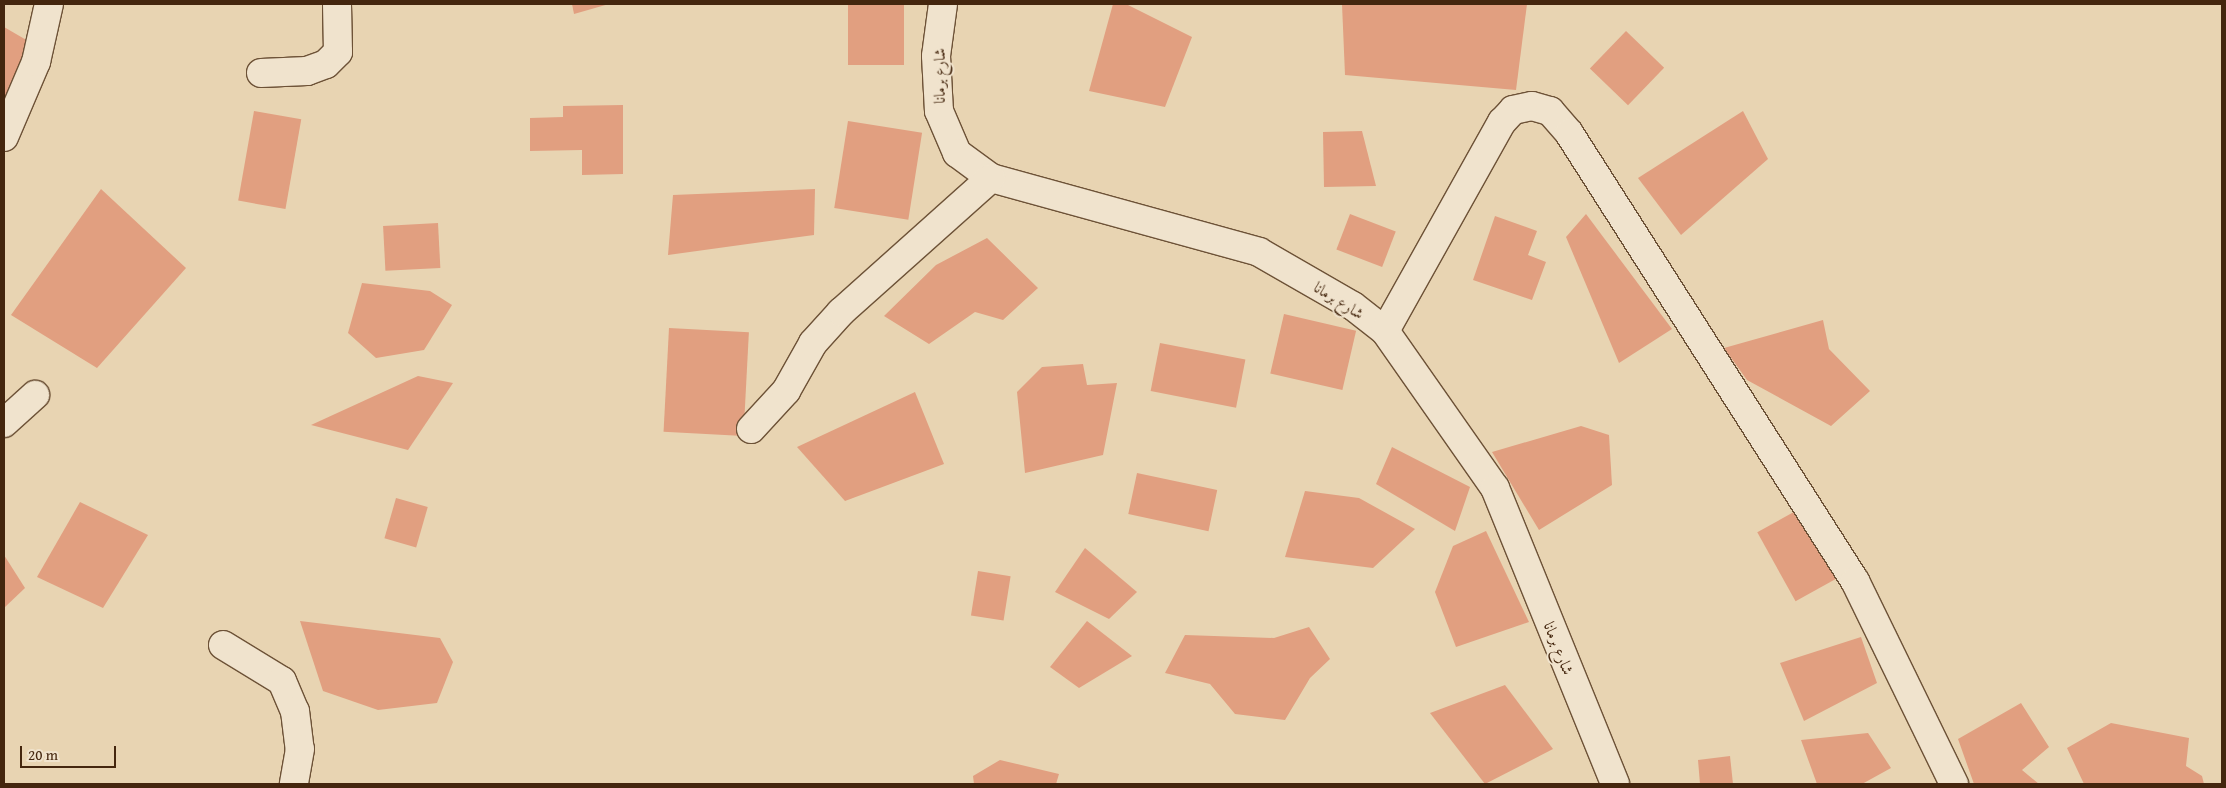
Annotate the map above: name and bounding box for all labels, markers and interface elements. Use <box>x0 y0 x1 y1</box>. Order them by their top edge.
street label: شارع برمانا <box>929 48 949 104</box>
street label: شارع برمانا <box>1310 277 1368 323</box>
street label: شارع برمانا <box>1540 619 1578 677</box>
scale bar <box>22 736 119 768</box>
text: 20 m <box>28 744 58 765</box>

